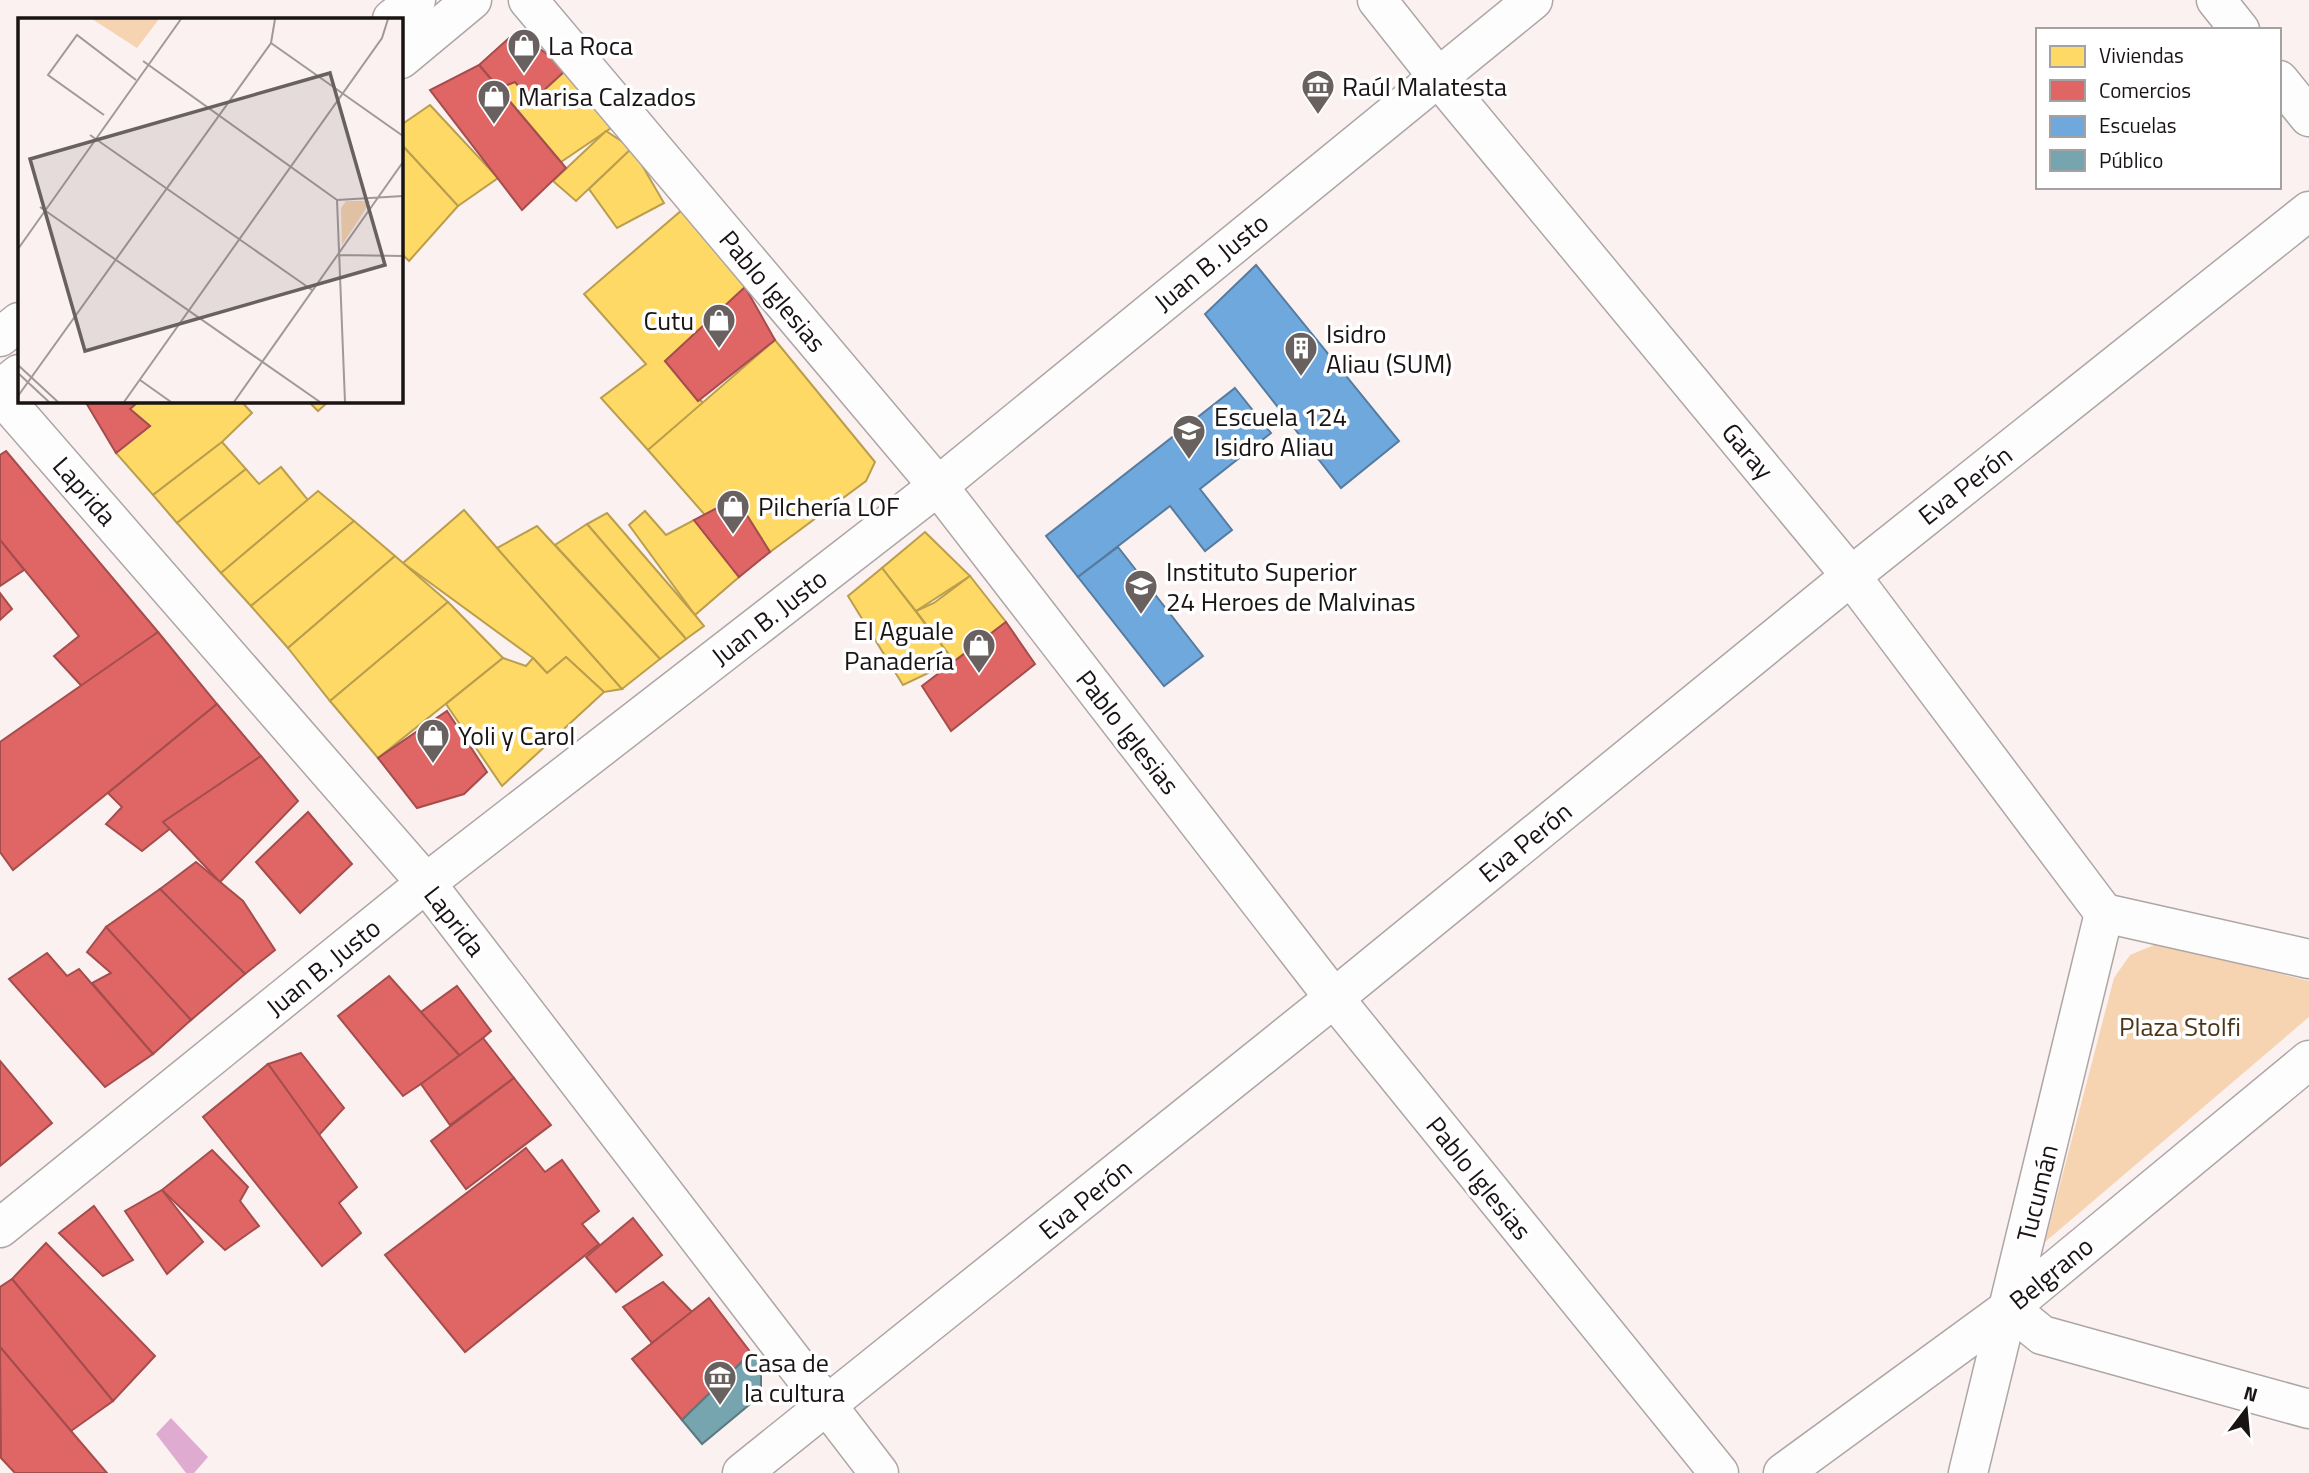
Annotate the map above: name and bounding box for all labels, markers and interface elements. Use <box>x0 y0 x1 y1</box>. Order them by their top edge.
inset map <box>18 18 402 402</box>
shop icon: La Roca <box>505 26 543 75</box>
place label: La Roca <box>548 26 633 65</box>
legend <box>2036 28 2281 189</box>
text: Viviendas <box>2099 39 2184 71</box>
museum icon: Raúl Malatesta <box>1299 67 1337 116</box>
place label: Raúl Malatesta <box>1342 67 1507 106</box>
text: Comercios <box>2099 74 2191 106</box>
shop icon: Marisa Calzados <box>475 77 513 126</box>
place label: Marisa Calzados <box>518 77 696 116</box>
text: Escuelas <box>2099 109 2176 141</box>
text: Público <box>2099 144 2163 176</box>
street label: Juan B. Justo <box>1145 204 1277 320</box>
street label: Pablo Iglesias <box>710 221 836 361</box>
place label: Cutu <box>643 301 694 340</box>
shop icon: Cutu <box>700 301 738 350</box>
place label: Isidro Aliau (SUM) <box>1326 314 1452 383</box>
building icon: Isidro Aliau (SUM) <box>1282 329 1320 378</box>
place label: Escuela 124 Isidro Aliau <box>1214 397 1347 466</box>
school or university icon: Escuela 124 Isidro Aliau <box>1170 412 1208 461</box>
street label: Garay <box>1713 414 1783 488</box>
street label: Eva Perón <box>1910 436 2020 534</box>
street label: Laprida <box>44 448 126 534</box>
shop icon: Pilchería LOF <box>714 487 752 536</box>
place label: Pilchería LOF <box>758 487 900 526</box>
place label: Instituto Superior 24 Heroes de Malvinas <box>1166 552 1416 621</box>
street label: Juan B. Justo <box>703 559 835 675</box>
school or university icon: Instituto Superior 24 Heroes de Malvinas <box>1122 567 1160 616</box>
place label: El Aguale Panadería <box>844 611 954 680</box>
shop icon: El Aguale Panadería <box>960 626 998 675</box>
street label: Pablo Iglesias <box>1067 661 1189 803</box>
shop icon: Yoli y Carol <box>414 716 452 765</box>
place label: Yoli y Carol <box>458 716 575 755</box>
street label: Eva Perón <box>1470 792 1580 892</box>
street label: Laprida <box>415 877 495 965</box>
street label: Juan B. Justo <box>257 909 389 1025</box>
park label: Plaza Stolfi <box>2119 1007 2241 1046</box>
street label: Pablo Iglesias <box>1417 1108 1541 1248</box>
street label: Tucumán <box>2006 1140 2068 1246</box>
street label: Eva Perón <box>1030 1149 1140 1249</box>
street label: Belgrano <box>2001 1227 2101 1319</box>
place label: Casa de la cultura <box>744 1343 845 1412</box>
museum icon: Casa de la cultura <box>701 1358 739 1407</box>
north arrow <box>2211 1375 2281 1445</box>
text: N <box>2240 1377 2261 1409</box>

